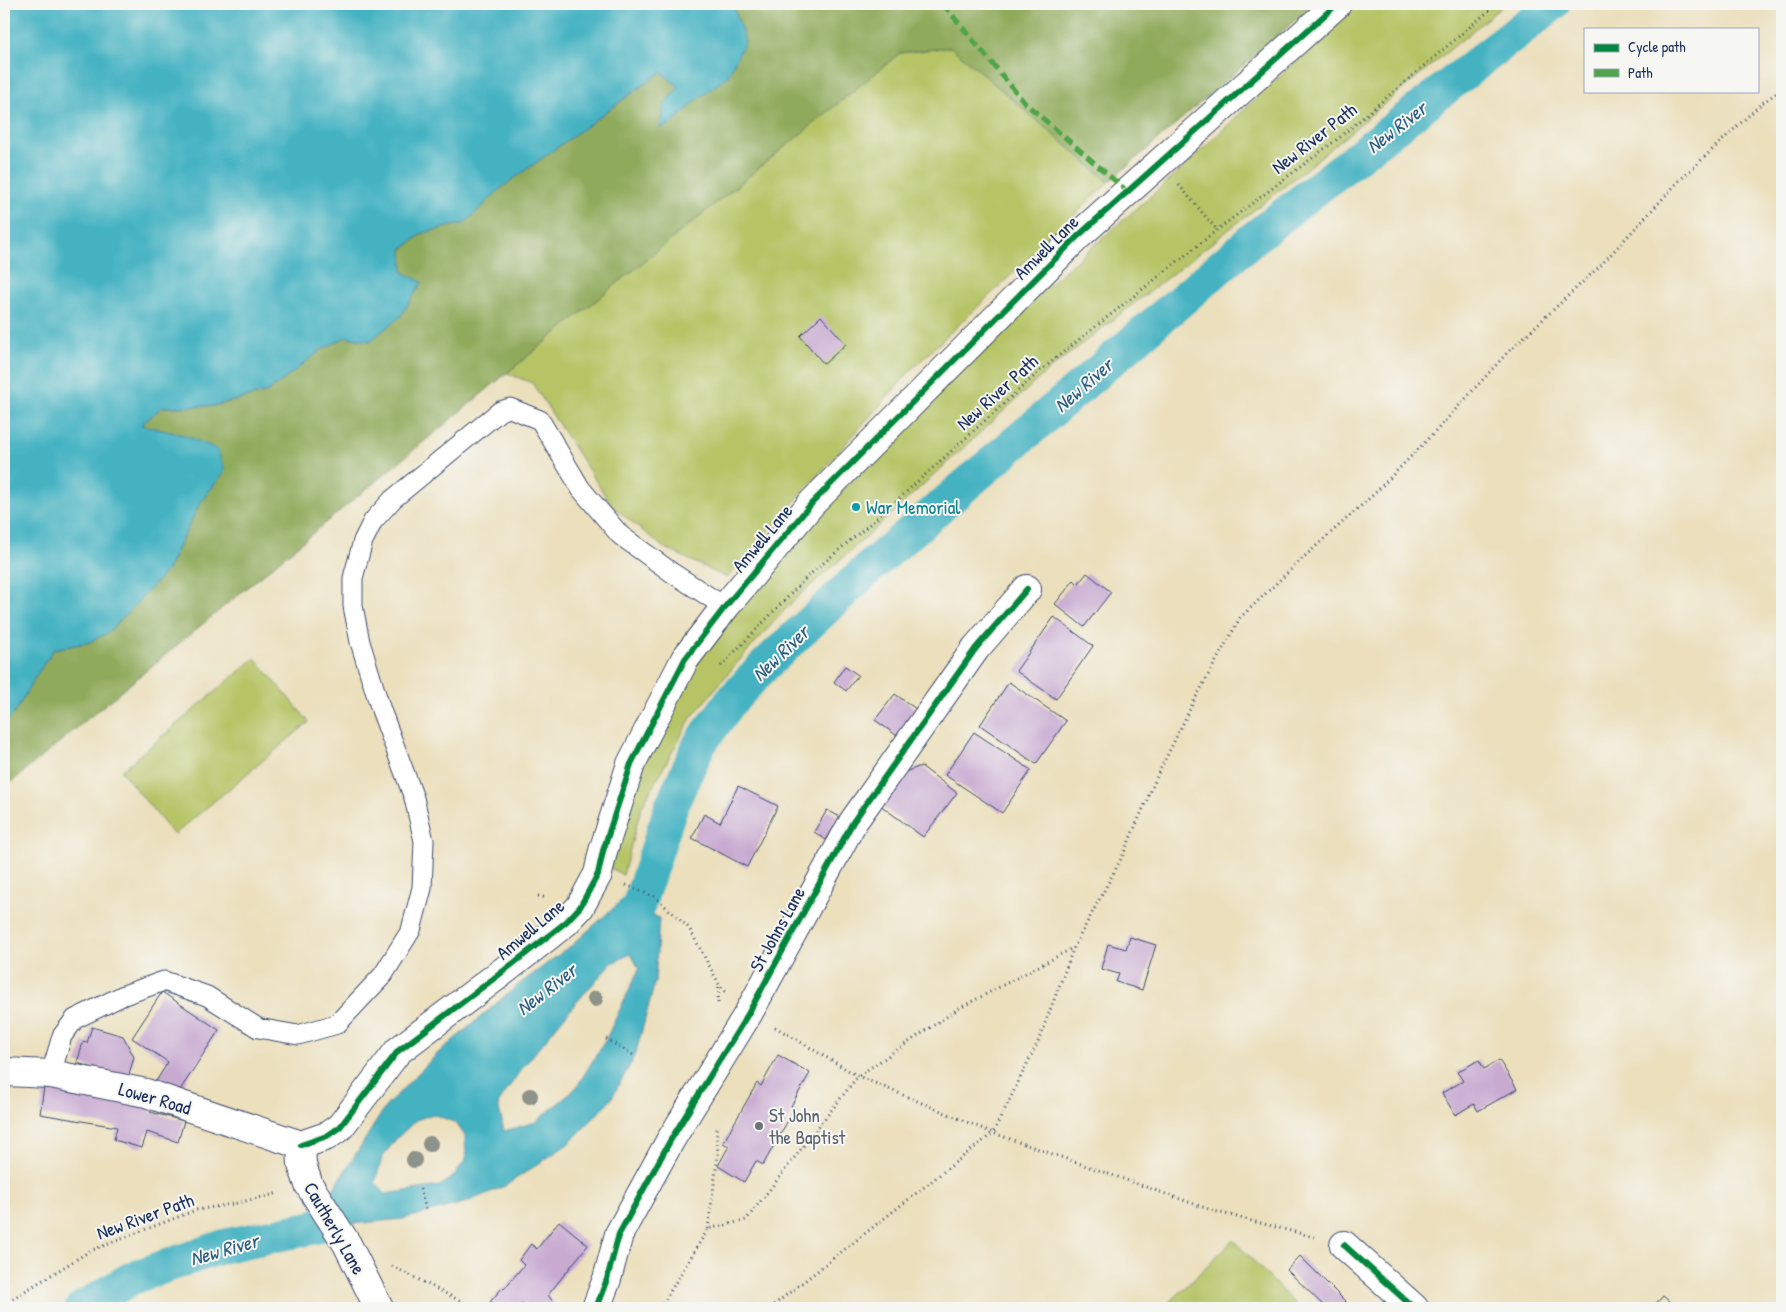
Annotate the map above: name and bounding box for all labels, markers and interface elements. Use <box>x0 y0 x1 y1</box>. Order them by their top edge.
legend <box>1584 28 1758 92</box>
text: Cycle path <box>1628 36 1686 57</box>
text: Path <box>1628 62 1653 83</box>
water label: New River <box>1360 93 1434 159</box>
street label: New River Path <box>1266 96 1362 180</box>
street label: Amwell Lane <box>1008 209 1084 285</box>
street label: New River Path <box>951 348 1043 436</box>
water label: New River <box>1048 350 1120 418</box>
place label: War Memorial <box>866 494 961 520</box>
street label: Amwell Lane <box>726 498 799 578</box>
marker: War Memorial <box>850 501 862 513</box>
water label: New River <box>746 617 816 687</box>
street label: St Johns Lane <box>743 882 811 976</box>
street label: Amwell Lane <box>490 892 570 965</box>
water label: New River <box>510 955 584 1021</box>
street label: Lower Road <box>116 1075 195 1121</box>
place label: St John the Baptist <box>769 1102 846 1150</box>
marker: St John the Baptist <box>753 1120 765 1132</box>
street label: Cautherly Lane <box>298 1177 372 1279</box>
street label: New River Path <box>93 1186 197 1246</box>
water label: New River <box>187 1226 263 1272</box>

